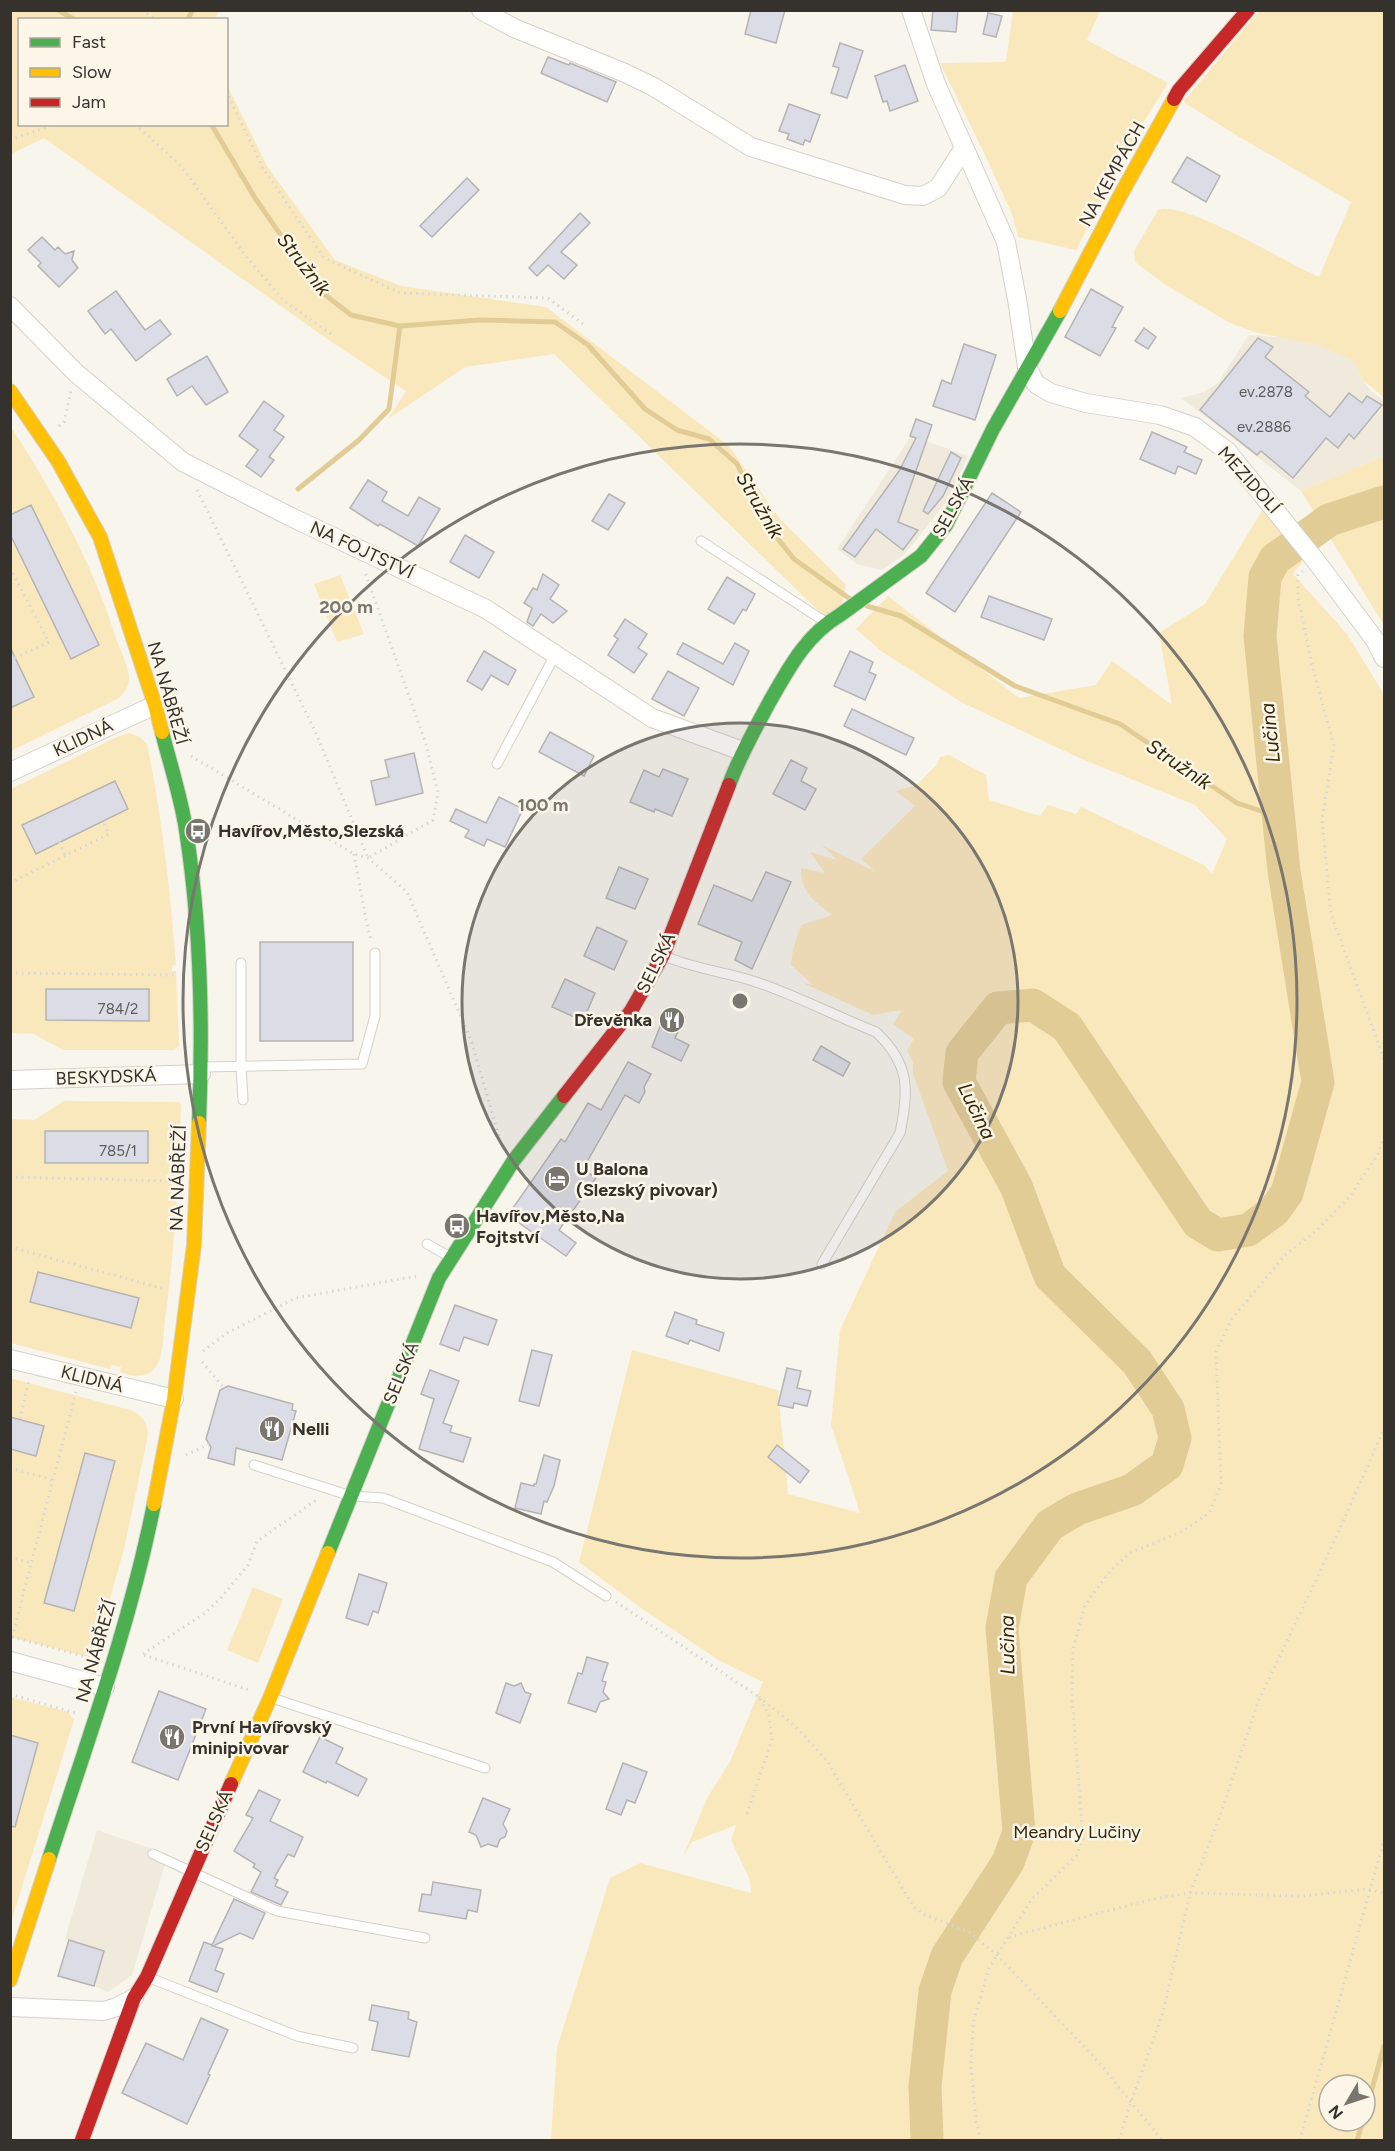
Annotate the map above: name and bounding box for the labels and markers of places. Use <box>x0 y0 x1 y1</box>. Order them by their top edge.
bus stop icon: Havířov,Město,Slezská <box>183 816 213 846</box>
place label: Havířov,Město,Slezská <box>218 820 404 842</box>
centre of rings <box>730 991 750 1011</box>
restaurant icon: Dřevěnka <box>657 1005 687 1035</box>
place label: Dřevěnka <box>574 1009 652 1031</box>
place label: U Balona (Slezský pivovar) <box>576 1158 718 1201</box>
hotel icon: U Balona (Slezský pivovar) <box>542 1164 572 1194</box>
place label: Havířov,Město,Na Fojtství <box>476 1205 625 1248</box>
bus stop icon: Havířov,Město,Na Fojtství <box>442 1211 472 1241</box>
restaurant icon: Nelli <box>257 1414 287 1444</box>
place label: Nelli <box>292 1418 329 1440</box>
place label: První Havířovský minipivovar <box>192 1716 332 1759</box>
restaurant icon: První Havířovský minipivovar <box>157 1722 187 1752</box>

